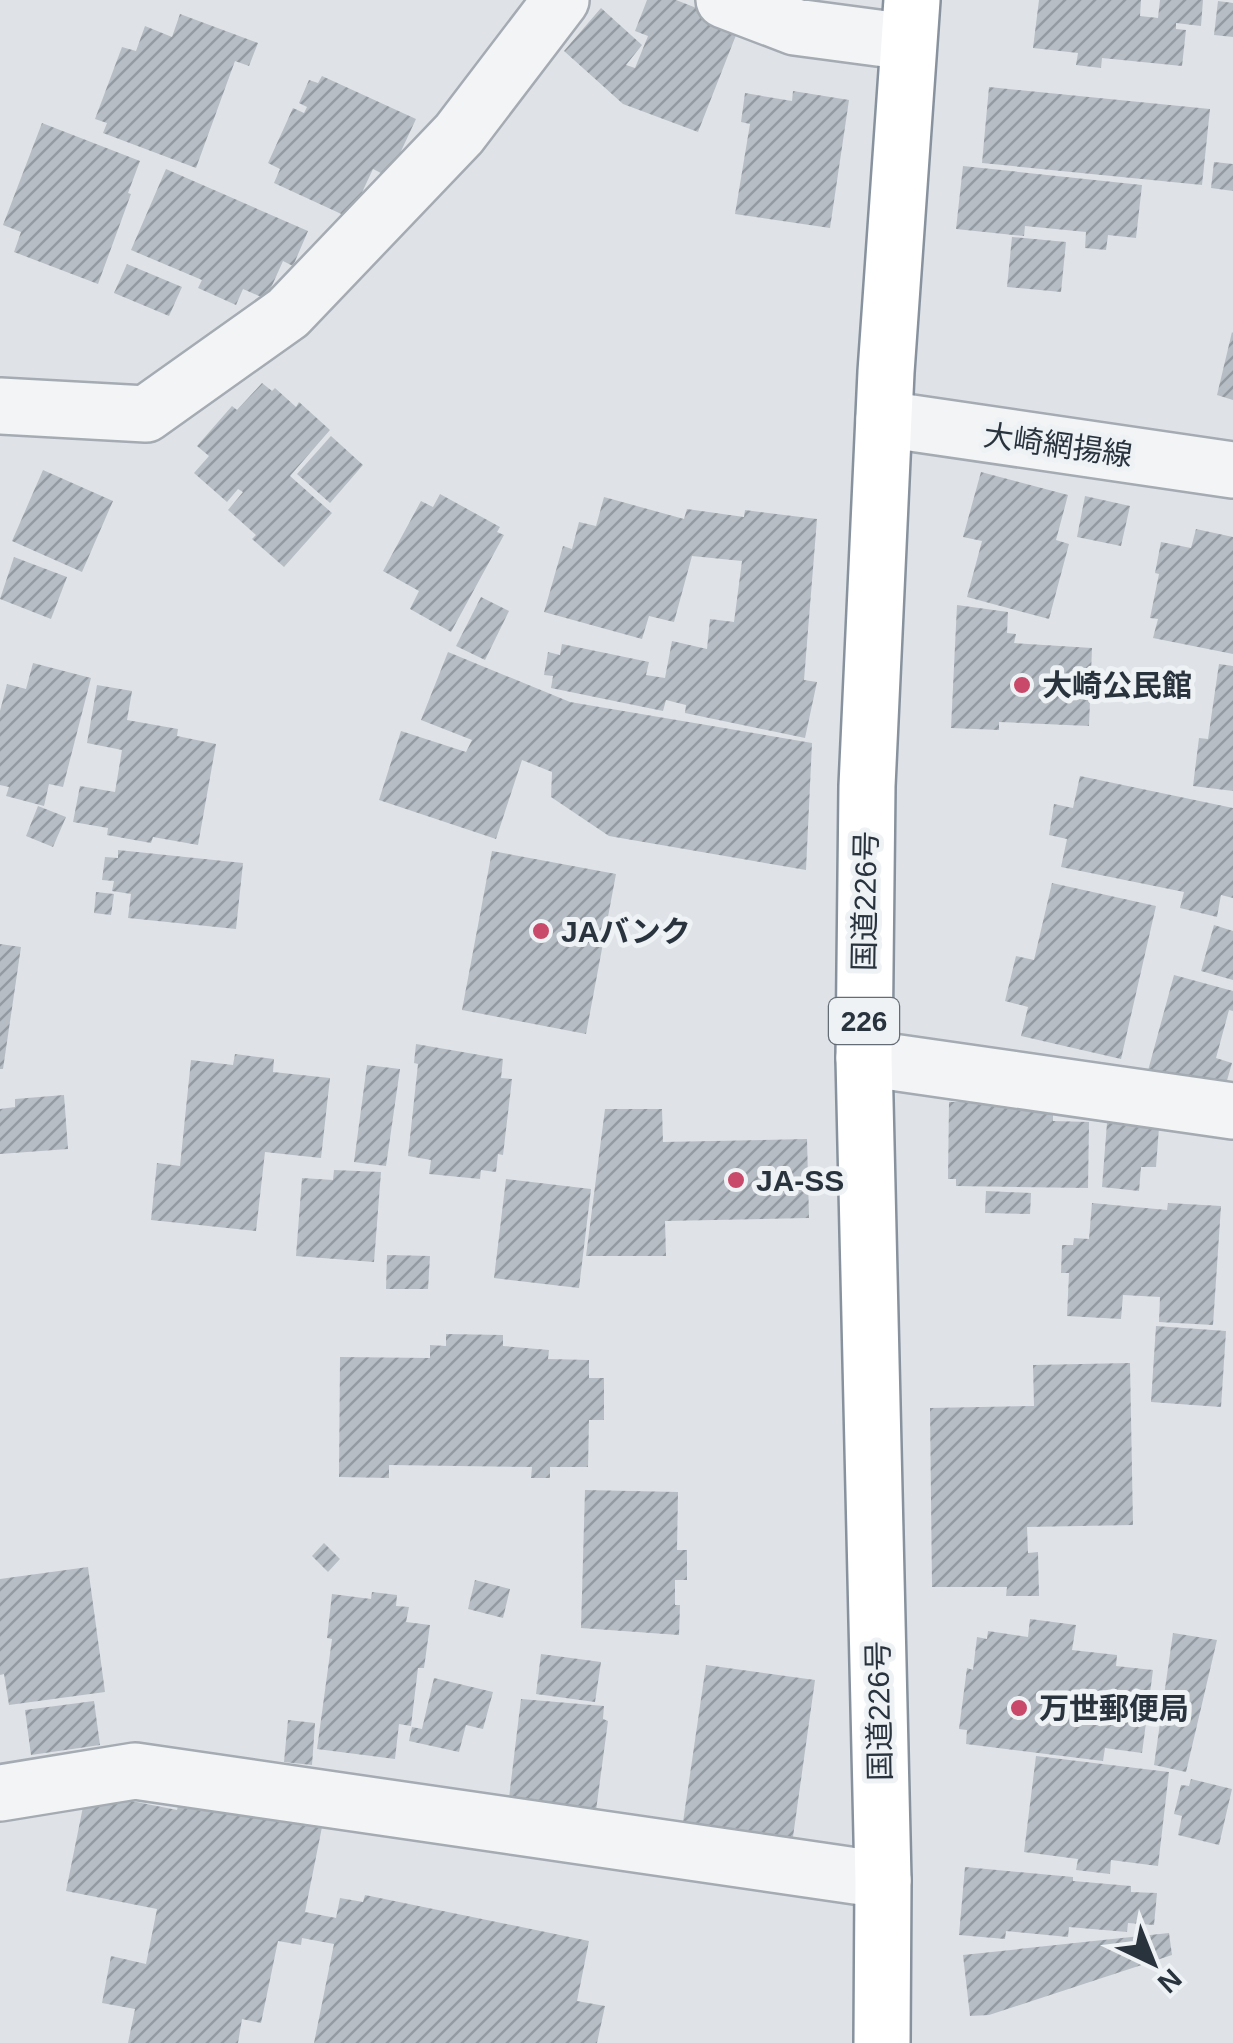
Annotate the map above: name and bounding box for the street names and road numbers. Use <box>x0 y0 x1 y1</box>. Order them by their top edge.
street label: 大崎網揚線 <box>981 418 1135 472</box>
street label: 国道226号 <box>847 831 883 971</box>
road number: 226 <box>829 998 899 1044</box>
street label: 国道226号 <box>861 1641 897 1781</box>

